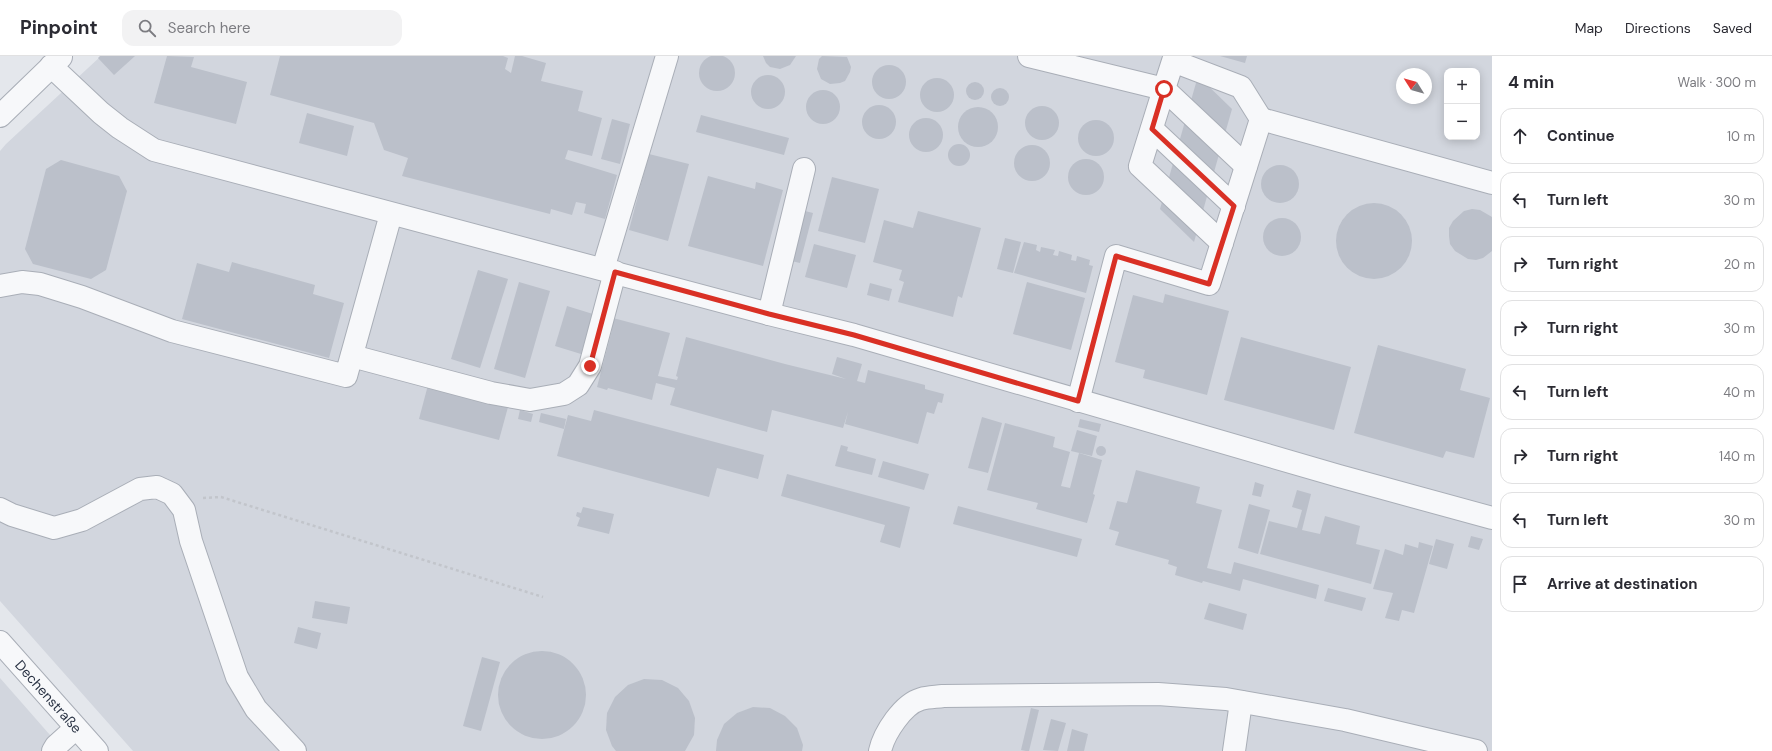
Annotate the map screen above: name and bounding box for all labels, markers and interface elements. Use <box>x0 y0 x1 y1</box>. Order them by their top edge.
search box <box>122 10 402 46</box>
text: Pinpoint <box>20 15 98 40</box>
icon: search <box>136 17 158 39</box>
text: Search here <box>168 18 251 38</box>
text: Map <box>1575 19 1603 37</box>
text: Directions <box>1625 19 1691 37</box>
text: Saved <box>1713 19 1752 37</box>
north arrow <box>1396 68 1432 104</box>
map controls <box>1444 68 1480 140</box>
button: + <box>1444 68 1480 104</box>
text: 4 min <box>1508 71 1554 93</box>
text: Walk · 300 m <box>1678 74 1756 91</box>
route start <box>1155 80 1173 98</box>
button: − <box>1444 104 1480 140</box>
icon: ahead <box>1509 125 1531 147</box>
text: Continue <box>1547 126 1615 146</box>
text: 10 m <box>1727 128 1755 145</box>
icon: left <box>1509 189 1531 211</box>
text: Turn left <box>1547 190 1608 210</box>
text: 30 m <box>1723 192 1755 209</box>
icon: right <box>1509 253 1531 275</box>
text: Turn right <box>1547 254 1618 274</box>
text: 20 m <box>1724 256 1755 273</box>
icon: right <box>1509 317 1531 339</box>
text: Turn right <box>1547 318 1618 338</box>
text: 30 m <box>1723 320 1755 337</box>
route end <box>581 357 599 375</box>
icon: left <box>1509 381 1531 403</box>
text: Turn left <box>1547 382 1608 402</box>
text: 40 m <box>1723 384 1755 401</box>
icon: right <box>1509 445 1531 467</box>
text: Turn right <box>1547 446 1618 466</box>
text: 140 m <box>1719 448 1755 465</box>
icon: left <box>1509 509 1531 531</box>
text: Turn left <box>1547 510 1608 530</box>
text: 30 m <box>1723 512 1755 529</box>
icon: arrive <box>1509 573 1531 595</box>
text: Arrive at destination <box>1547 574 1698 594</box>
street label: Dechenstraße <box>11 656 86 737</box>

